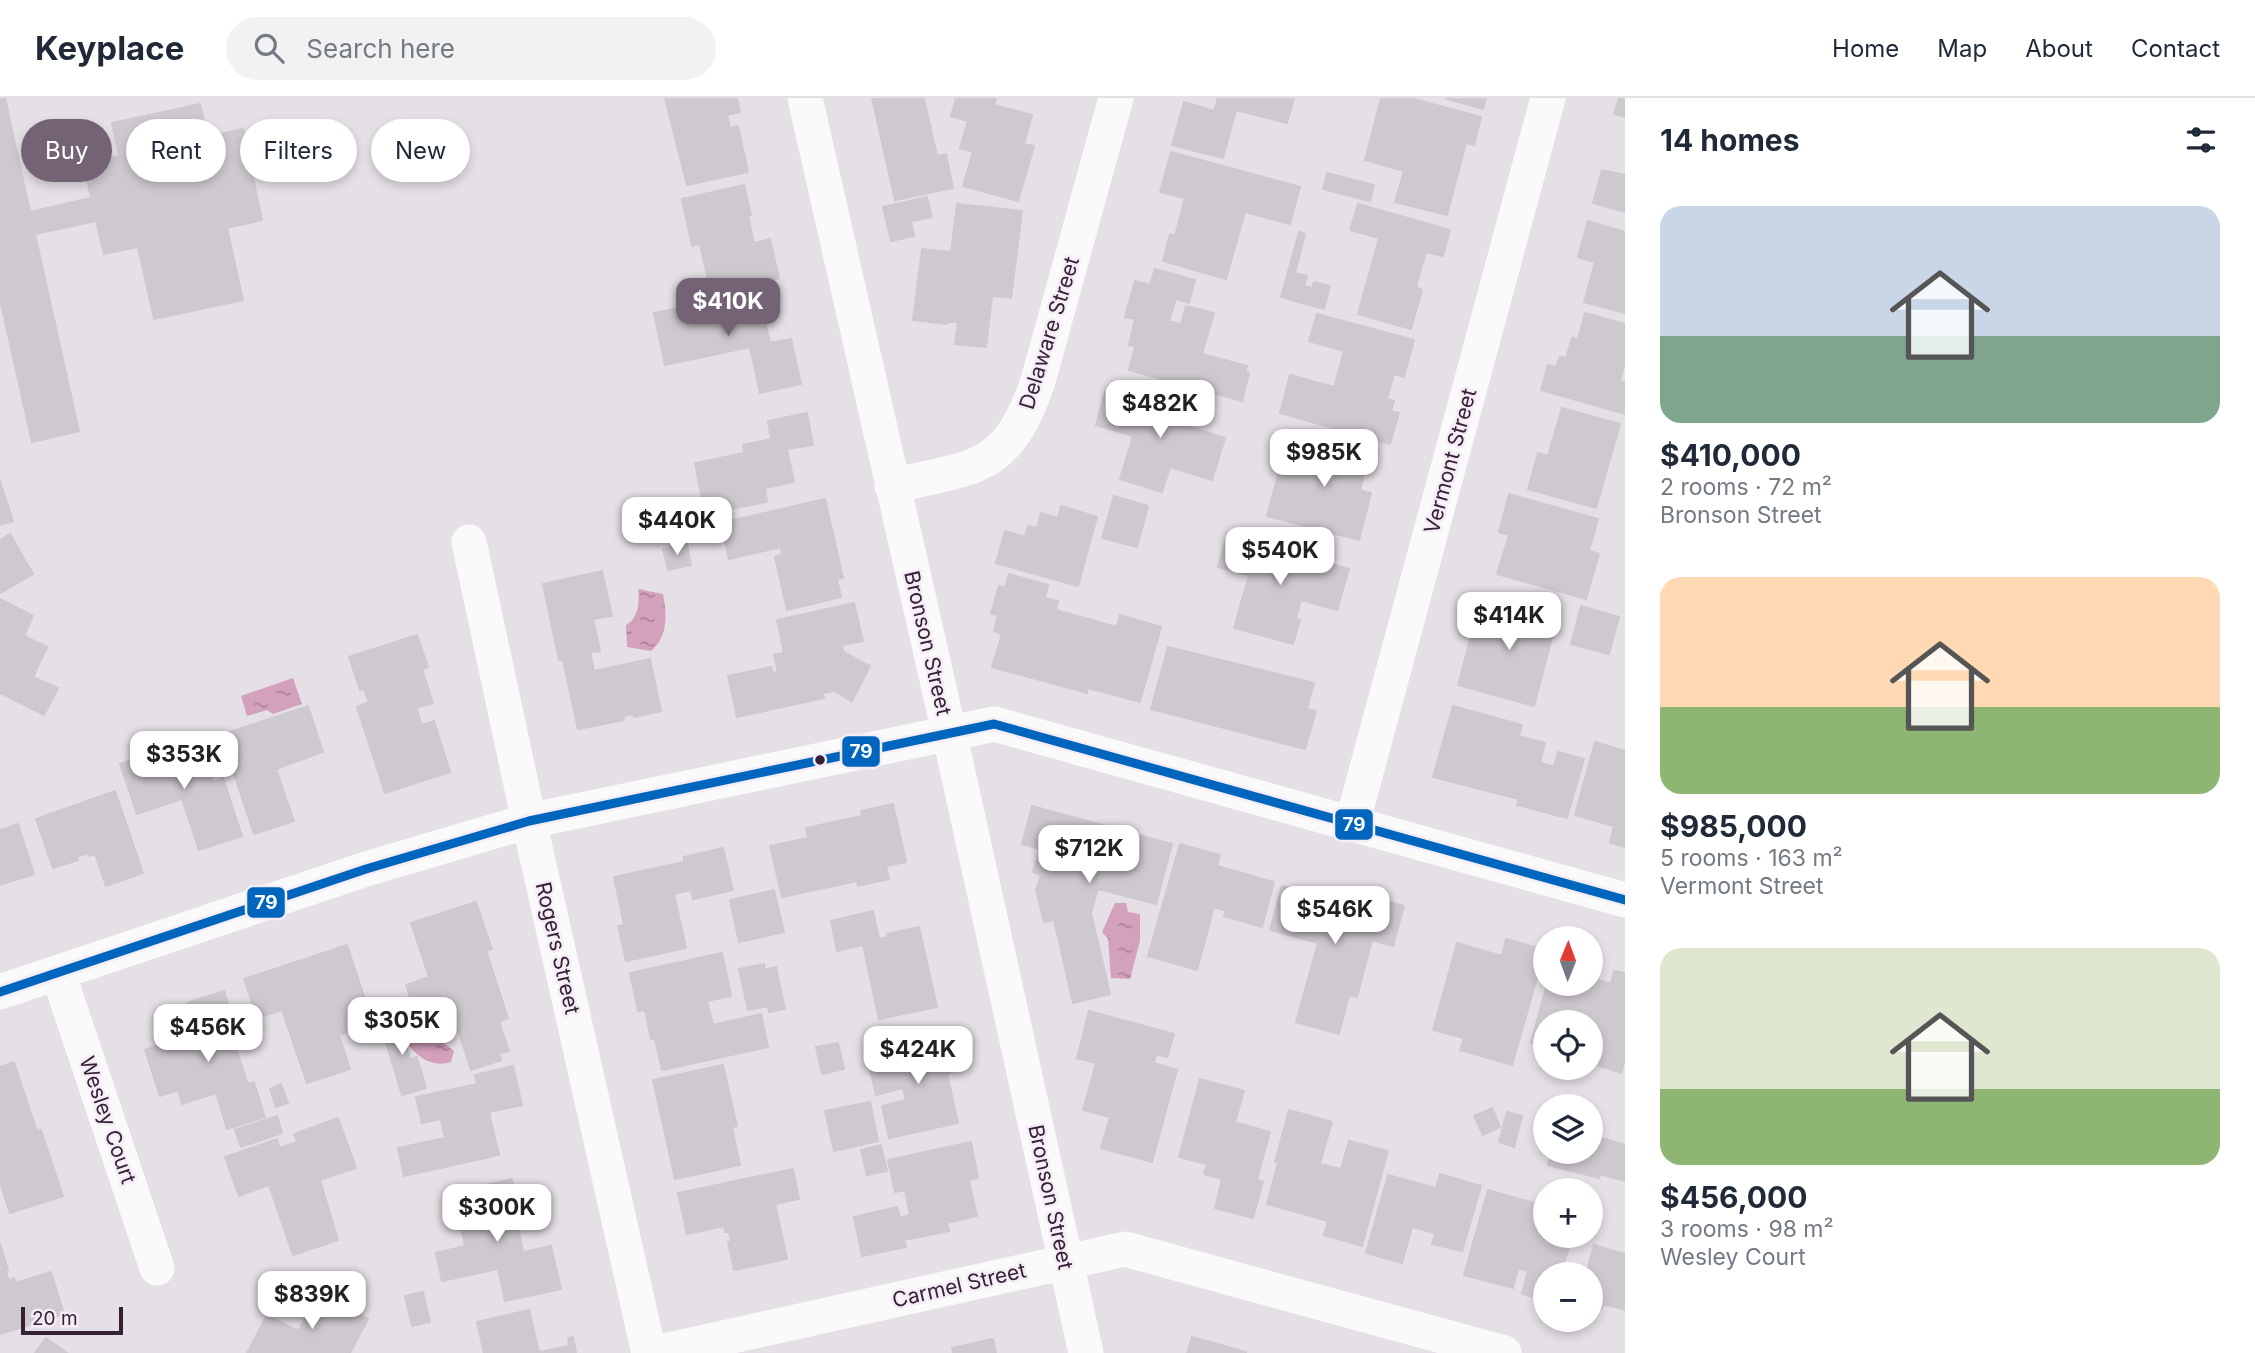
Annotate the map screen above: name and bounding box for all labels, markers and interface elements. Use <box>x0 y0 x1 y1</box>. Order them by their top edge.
search box <box>226 17 716 80</box>
text: Keyplace <box>35 28 184 68</box>
icon: search <box>250 29 288 67</box>
text: Search here <box>306 33 455 64</box>
text: Home <box>1832 34 1899 63</box>
text: Map <box>1937 34 1987 63</box>
text: About <box>2025 34 2093 63</box>
text: Contact <box>2131 34 2220 63</box>
chip: Buy <box>21 119 112 182</box>
chip: Rent <box>126 119 226 182</box>
chip: Filters <box>240 119 357 182</box>
chip: New <box>371 119 470 182</box>
icon: filters <box>2182 121 2220 159</box>
text: 14 homes <box>1660 122 1799 158</box>
icon: home <box>1877 252 2003 378</box>
street label: Delaware Street <box>1014 254 1084 412</box>
pin: $410K <box>679 278 777 338</box>
text: $410K <box>692 287 764 315</box>
pin: $482K <box>1111 380 1209 440</box>
street label: Vermont Street <box>1419 386 1481 536</box>
text: $482K <box>1122 389 1198 417</box>
pin: $985K <box>1275 430 1373 489</box>
text: $410,000 <box>1660 437 1801 473</box>
text: $985K <box>1286 438 1362 466</box>
text: 2 rooms · 72 m² <box>1660 473 1832 501</box>
pin: $440K <box>628 498 726 557</box>
text: Bronson Street <box>1660 501 1822 529</box>
text: $440K <box>638 506 716 534</box>
pin: $540K <box>1231 528 1329 587</box>
text: $540K <box>1241 536 1319 564</box>
street label: Bronson Street <box>899 568 957 718</box>
pin: $414K <box>1460 592 1558 652</box>
text: $414K <box>1473 601 1545 629</box>
icon: home <box>1877 623 2003 749</box>
pin: $353K <box>135 732 233 791</box>
line badge: 79 <box>841 735 881 768</box>
text: $353K <box>146 740 222 768</box>
text: 79 <box>849 740 873 763</box>
unlabelled marker <box>813 753 827 767</box>
line badge: 79 <box>1334 808 1374 841</box>
text: $985,000 <box>1660 808 1807 844</box>
text: 79 <box>1342 813 1366 836</box>
pin: $712K <box>1040 826 1138 885</box>
text: $712K <box>1054 834 1124 862</box>
text: 5 rooms · 163 m² <box>1660 844 1843 872</box>
text: Vermont Street <box>1660 872 1824 900</box>
street label: Rogers Street <box>531 879 585 1017</box>
line badge: 79 <box>246 886 286 919</box>
pin: $546K <box>1286 886 1384 946</box>
text: 79 <box>254 891 278 914</box>
text: $546K <box>1297 895 1373 923</box>
north arrow <box>1533 926 1603 996</box>
map controls <box>1533 926 1603 1332</box>
icon: home <box>1877 994 2003 1120</box>
pin: $305K <box>353 998 451 1057</box>
pin: $456K <box>159 1004 257 1064</box>
text: $305K <box>364 1006 440 1034</box>
button: locate <box>1533 1010 1603 1080</box>
text: $456K <box>170 1013 246 1041</box>
pin: $424K <box>869 1026 967 1086</box>
text: $424K <box>880 1035 956 1063</box>
street label: Wesley Court <box>75 1053 142 1187</box>
button: layers <box>1533 1094 1603 1164</box>
street label: Bronson Street <box>1023 1122 1079 1272</box>
button: + <box>1533 1178 1603 1248</box>
text: $456,000 <box>1660 1179 1808 1215</box>
pin: $300K <box>448 1184 546 1244</box>
text: $300K <box>458 1193 536 1221</box>
text: 3 rooms · 98 m² <box>1660 1215 1834 1243</box>
text: Wesley Court <box>1660 1243 1806 1271</box>
street label: Carmel Street <box>890 1257 1028 1313</box>
button: − <box>1533 1262 1603 1332</box>
pin: $839K <box>263 1272 361 1331</box>
text: $839K <box>274 1280 350 1308</box>
scale bar <box>21 1304 122 1336</box>
text: 20 m <box>32 1307 78 1330</box>

